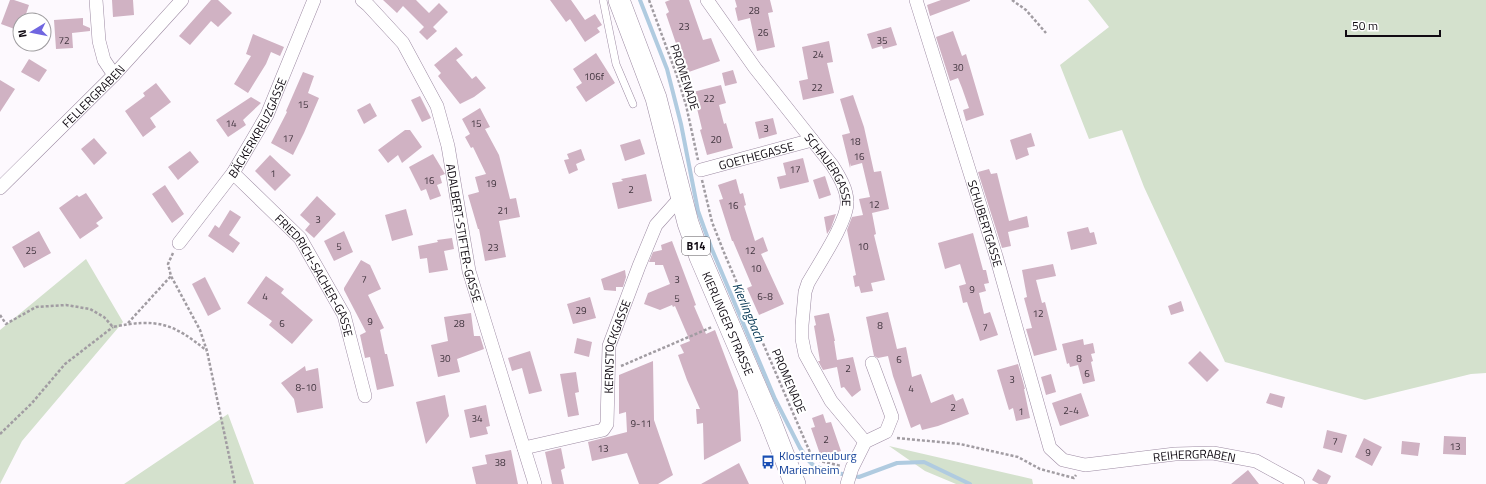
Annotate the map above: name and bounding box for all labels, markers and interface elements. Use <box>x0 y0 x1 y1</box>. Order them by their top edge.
house number: 28 <box>748 3 760 18</box>
north arrow <box>12 12 52 52</box>
scale bar <box>1346 12 1440 38</box>
text: 50 m <box>1352 16 1378 35</box>
house number: 23 <box>678 19 690 34</box>
house number: 26 <box>757 25 769 40</box>
text: N <box>14 29 31 39</box>
house number: 72 <box>58 33 70 48</box>
house number: 35 <box>876 33 888 48</box>
street label: PROMENADE <box>665 41 705 113</box>
house number: 24 <box>812 47 824 62</box>
street label: FELLERGRABEN <box>57 60 129 132</box>
house number: 30 <box>952 60 964 75</box>
house number: 106f <box>584 69 605 84</box>
street label: BÄCKERKREUZGASSE <box>223 74 291 182</box>
house number: 22 <box>811 80 823 95</box>
house number: 22 <box>703 91 715 106</box>
house number: 15 <box>297 97 309 112</box>
house number: 14 <box>225 116 237 131</box>
house number: 15 <box>470 116 482 131</box>
house number: 3 <box>763 121 769 136</box>
street label: SCHAUERGASSE <box>800 128 857 207</box>
house number: 17 <box>282 131 294 146</box>
house number: 20 <box>710 132 722 147</box>
house number: 18 <box>849 134 861 149</box>
street label: GOETHEGASSE <box>716 136 796 174</box>
house number: 16 <box>853 149 865 164</box>
street label: ADALBERT-STIFTER-GASSE <box>442 162 488 305</box>
house number: 17 <box>789 162 801 177</box>
house number: 1 <box>270 166 276 181</box>
house number: 16 <box>423 173 435 188</box>
house number: 19 <box>485 176 497 191</box>
street label: SCHUBERTGASSE <box>963 177 1008 270</box>
house number: 2 <box>628 182 634 197</box>
house number: 12 <box>868 197 880 212</box>
house number: 16 <box>727 198 739 213</box>
house number: 21 <box>497 203 509 218</box>
street label: FRIEDRICH-SACHER-GASSE <box>271 209 359 339</box>
house number: 3 <box>315 212 321 227</box>
road number: B14 <box>682 237 710 255</box>
house number: 5 <box>336 239 342 254</box>
house number: 10 <box>857 239 869 254</box>
house number: 23 <box>487 240 499 255</box>
house number: 25 <box>25 243 37 258</box>
house number: 12 <box>744 243 756 258</box>
house number: 10 <box>750 261 762 276</box>
street label: KIERLINGER STRASSE <box>698 268 759 379</box>
house number: 7 <box>361 272 367 287</box>
house number: 3 <box>674 272 680 287</box>
water label: Kierlingbach <box>728 279 771 345</box>
house number: 9 <box>969 282 975 297</box>
house number: 4 <box>262 289 268 304</box>
house number: 6-8 <box>757 289 773 304</box>
house number: 5 <box>674 291 680 306</box>
street label: KERNSTOCKGASSE <box>598 296 635 394</box>
house number: 29 <box>575 303 587 318</box>
house number: 12 <box>1032 306 1044 321</box>
house number: 9 <box>367 314 373 329</box>
house number: 6 <box>279 316 285 331</box>
house number: 28 <box>453 316 465 331</box>
house number: 8 <box>877 318 883 333</box>
house number: 7 <box>982 320 988 335</box>
street label: PROMENADE <box>767 346 811 417</box>
house number: 30 <box>439 351 451 366</box>
house number: 8 <box>1076 351 1082 366</box>
house number: 6 <box>896 352 902 367</box>
house number: 2 <box>845 361 851 376</box>
house number: 6 <box>1084 366 1090 381</box>
house number: 3 <box>1009 372 1015 387</box>
house number: 8-10 <box>295 380 317 395</box>
house number: 4 <box>908 381 914 396</box>
house number: 2 <box>950 400 956 415</box>
house number: 2-4 <box>1063 403 1079 418</box>
house number: 1 <box>1018 404 1024 419</box>
house number: 34 <box>471 411 483 426</box>
house number: 9-11 <box>630 416 652 431</box>
house number: 2 <box>823 432 829 447</box>
house number: 7 <box>1332 434 1338 449</box>
house number: 13 <box>1449 439 1461 454</box>
house number: 13 <box>597 441 609 456</box>
street label: REIHERGRABEN <box>1152 443 1237 467</box>
house number: 9 <box>1365 445 1371 460</box>
place label: Klosterneuburg Marienheim <box>779 446 857 479</box>
bus stop icon: Klosterneuburg Marienheim <box>760 454 776 470</box>
house number: 38 <box>494 455 506 470</box>

